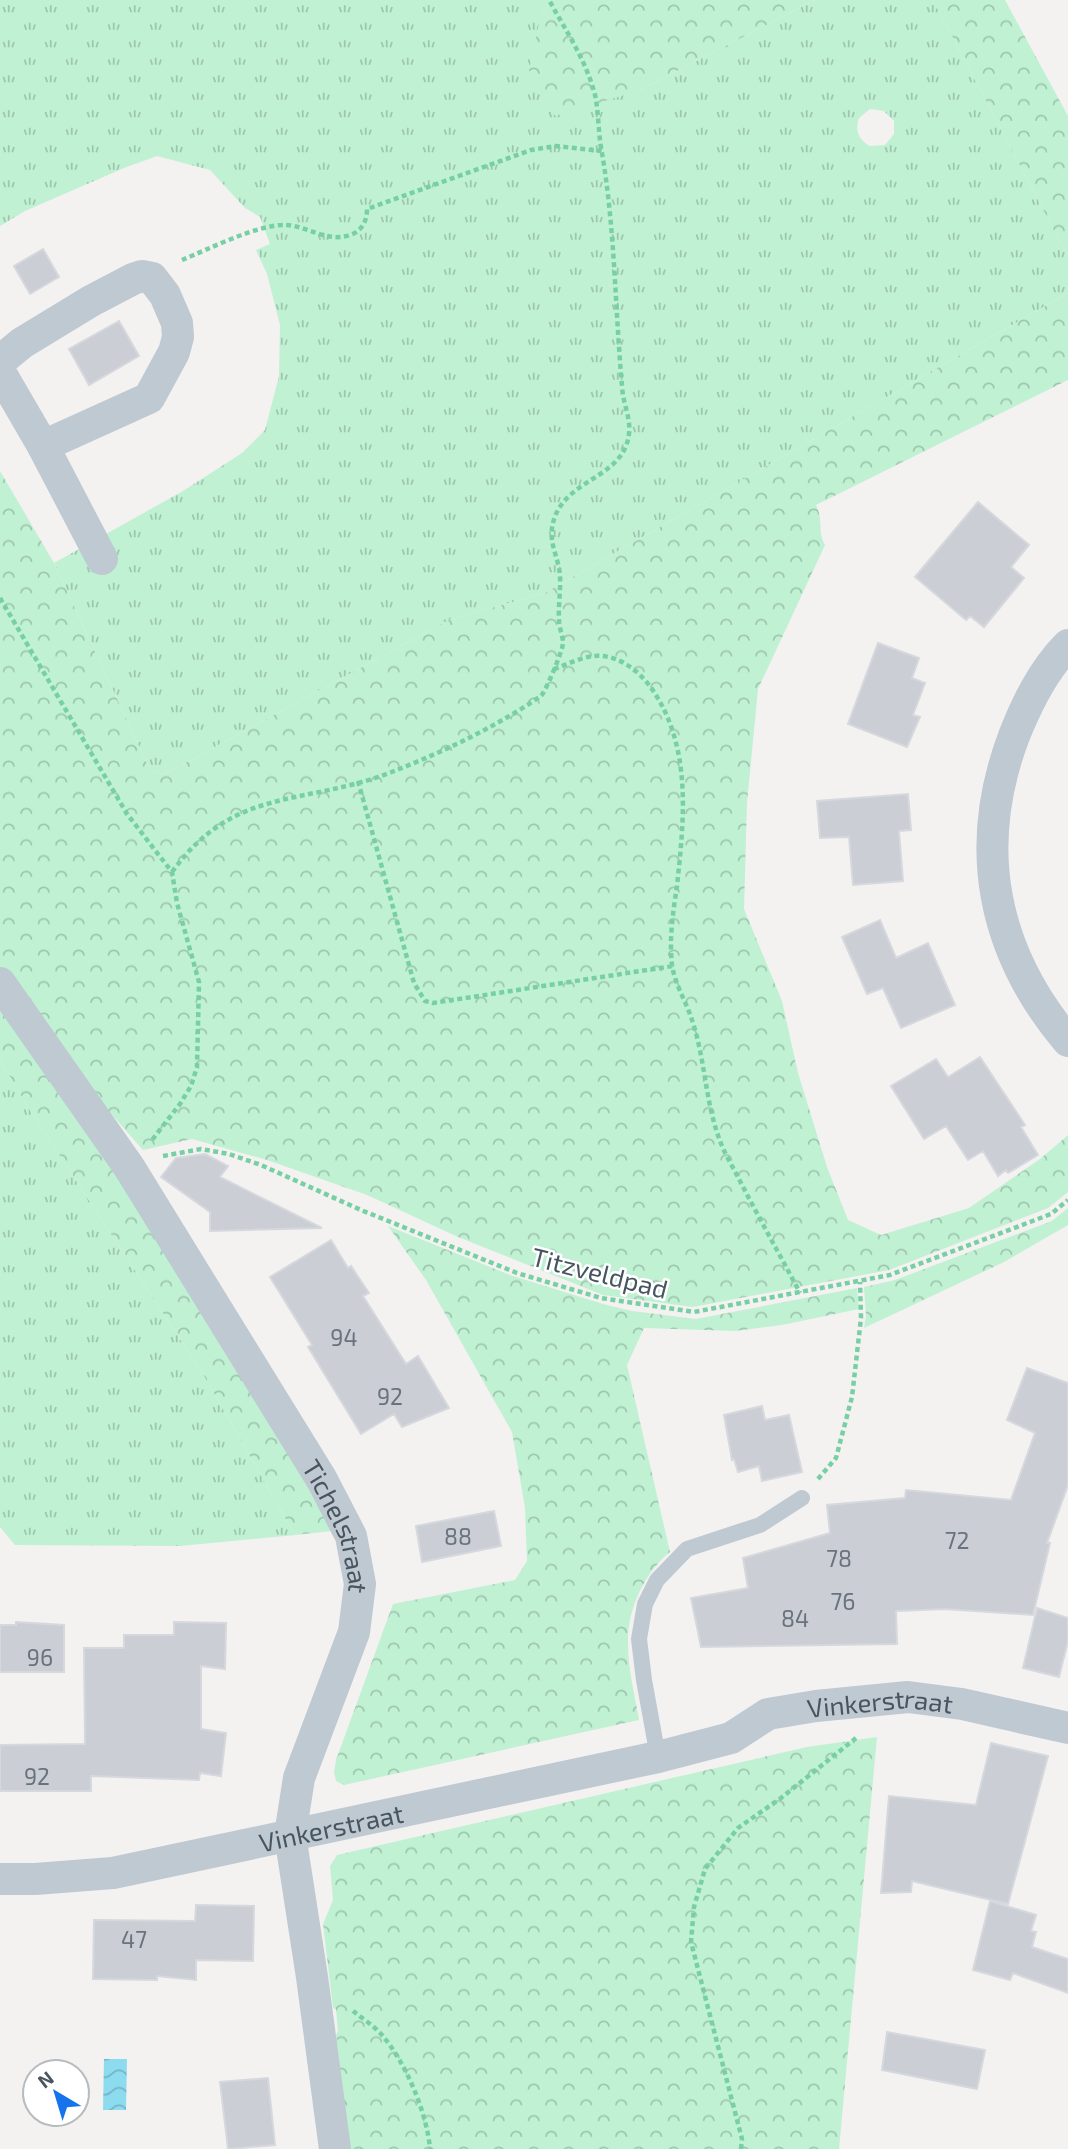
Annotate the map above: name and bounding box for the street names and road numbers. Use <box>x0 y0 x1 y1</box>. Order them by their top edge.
street label: Titzveldpad <box>529 1240 671 1304</box>
street label: Tichelstraat <box>297 1453 375 1595</box>
street label: Vinkerstraat <box>805 1681 955 1723</box>
street label: Vinkerstraat <box>256 1796 406 1857</box>

